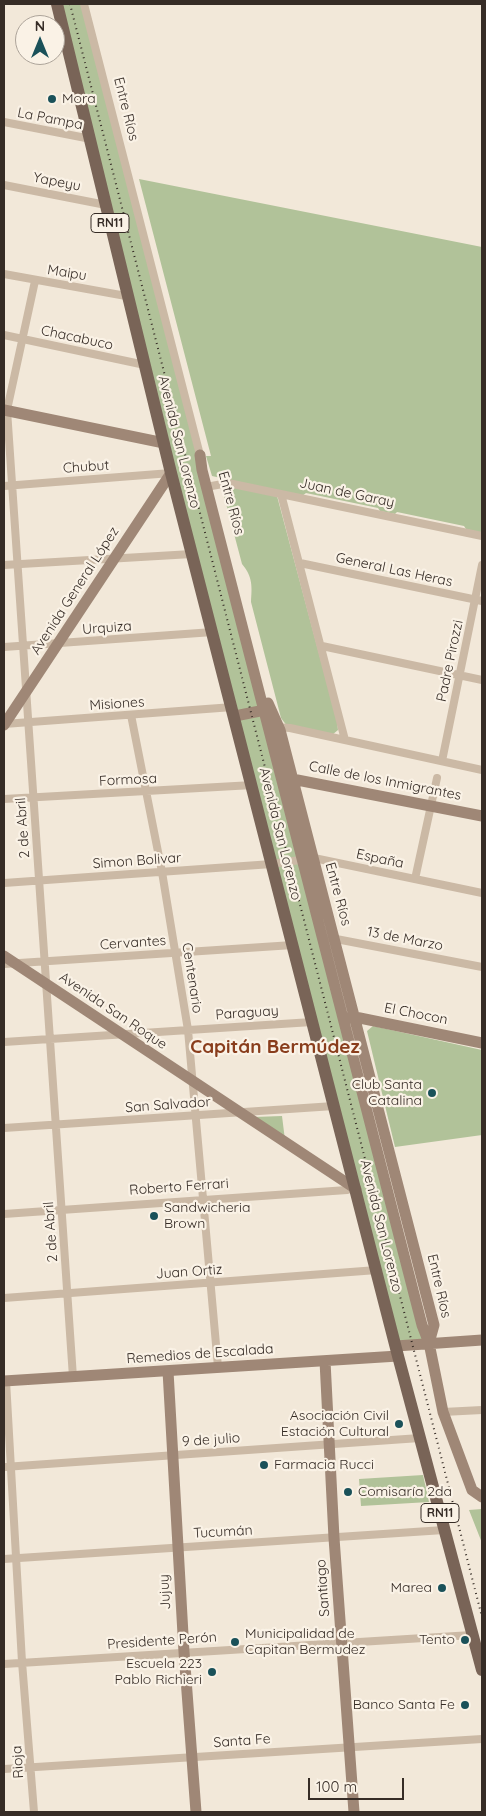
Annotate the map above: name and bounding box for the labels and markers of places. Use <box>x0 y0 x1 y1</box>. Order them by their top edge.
place label: Mora <box>62 91 96 107</box>
marker: Mora <box>46 93 58 105</box>
place label: Club Santa Catalina <box>352 1077 422 1110</box>
marker: Club Santa Catalina <box>426 1087 438 1099</box>
place label: Sandwicheria Brown <box>164 1200 250 1232</box>
marker: Sandwicheria Brown <box>148 1210 160 1222</box>
place label: Asociación Civil Estación Cultural <box>281 1408 389 1440</box>
marker: Asociación Civil Estación Cultural <box>393 1418 405 1430</box>
place label: Farmacia Rucci <box>274 1457 374 1473</box>
marker: Farmacia Rucci <box>258 1459 270 1471</box>
place label: Comisaría 2da <box>358 1484 452 1500</box>
marker: Comisaría 2da <box>342 1486 354 1498</box>
place label: Marea <box>390 1580 432 1596</box>
marker: Marea <box>436 1582 448 1594</box>
place label: Municipalidad de Capitan Bermudez <box>245 1626 365 1658</box>
place label: Tento <box>419 1632 455 1648</box>
marker: Tento <box>459 1634 471 1646</box>
marker: Municipalidad de Capitan Bermudez <box>229 1636 241 1648</box>
place label: Escuela 223 Pablo Richieri <box>115 1656 202 1688</box>
marker: Escuela 223 Pablo Richieri <box>206 1666 218 1678</box>
place label: Banco Santa Fe <box>353 1697 455 1713</box>
marker: Banco Santa Fe <box>459 1699 471 1711</box>

